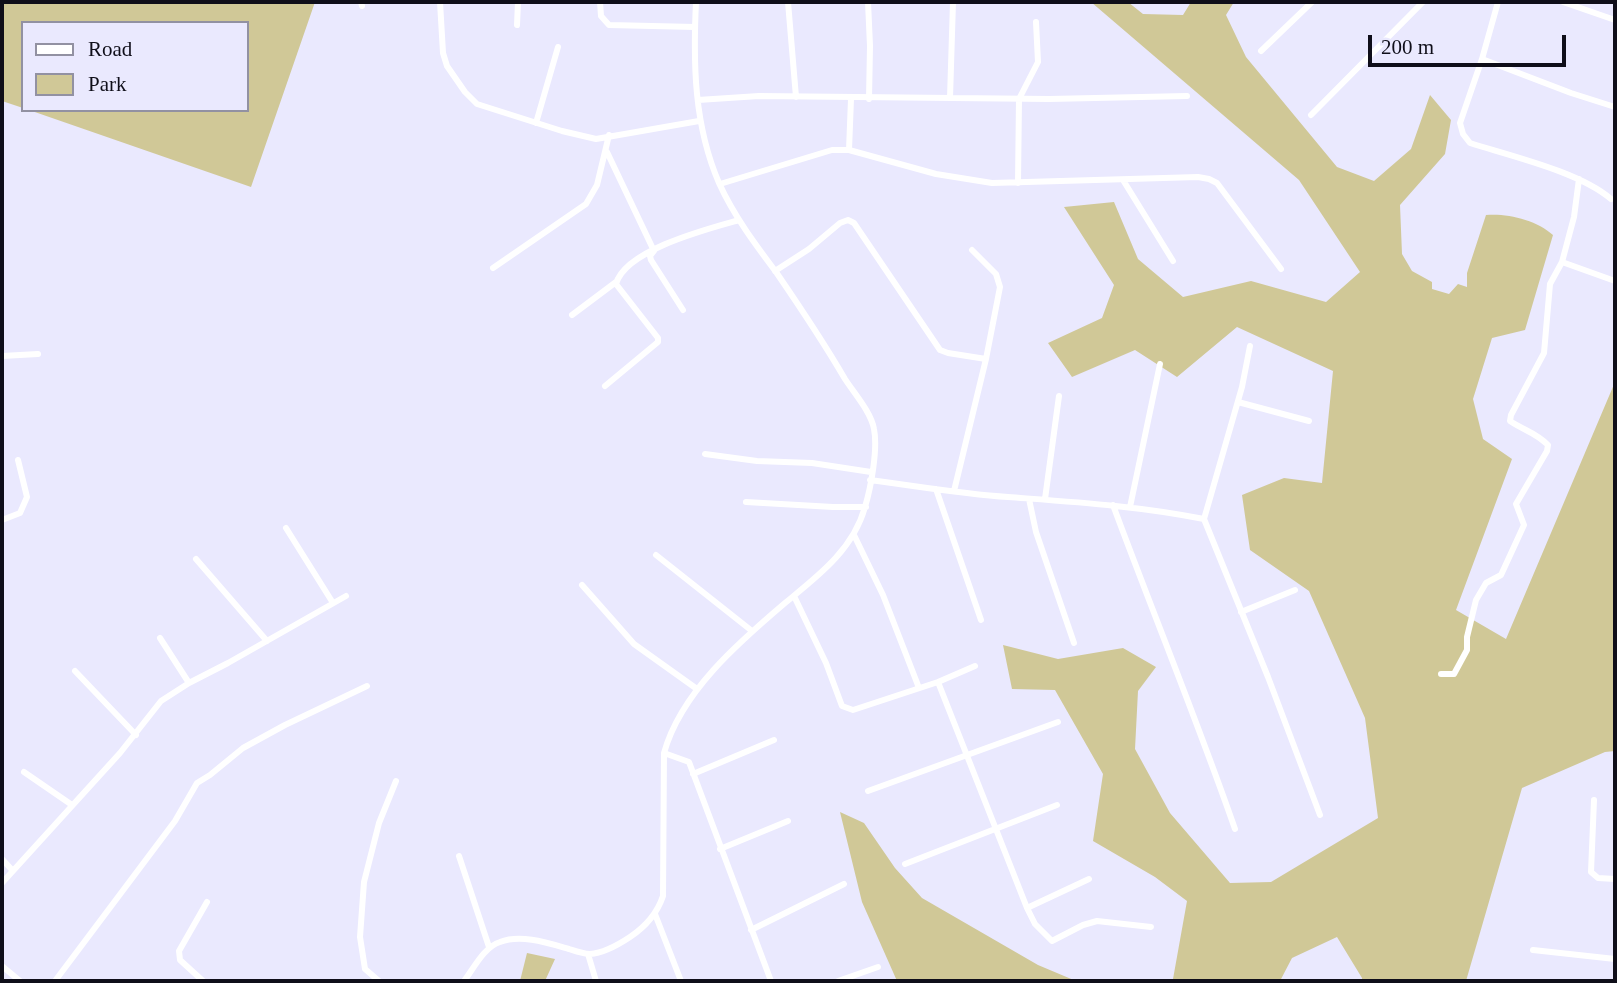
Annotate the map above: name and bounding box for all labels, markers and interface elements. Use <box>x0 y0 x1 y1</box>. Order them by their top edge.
legend <box>21 21 248 112</box>
scale bar <box>1372 21 1570 65</box>
text: 200 m <box>1381 35 1434 59</box>
text: Road <box>88 37 132 61</box>
text: Park <box>88 72 127 96</box>

